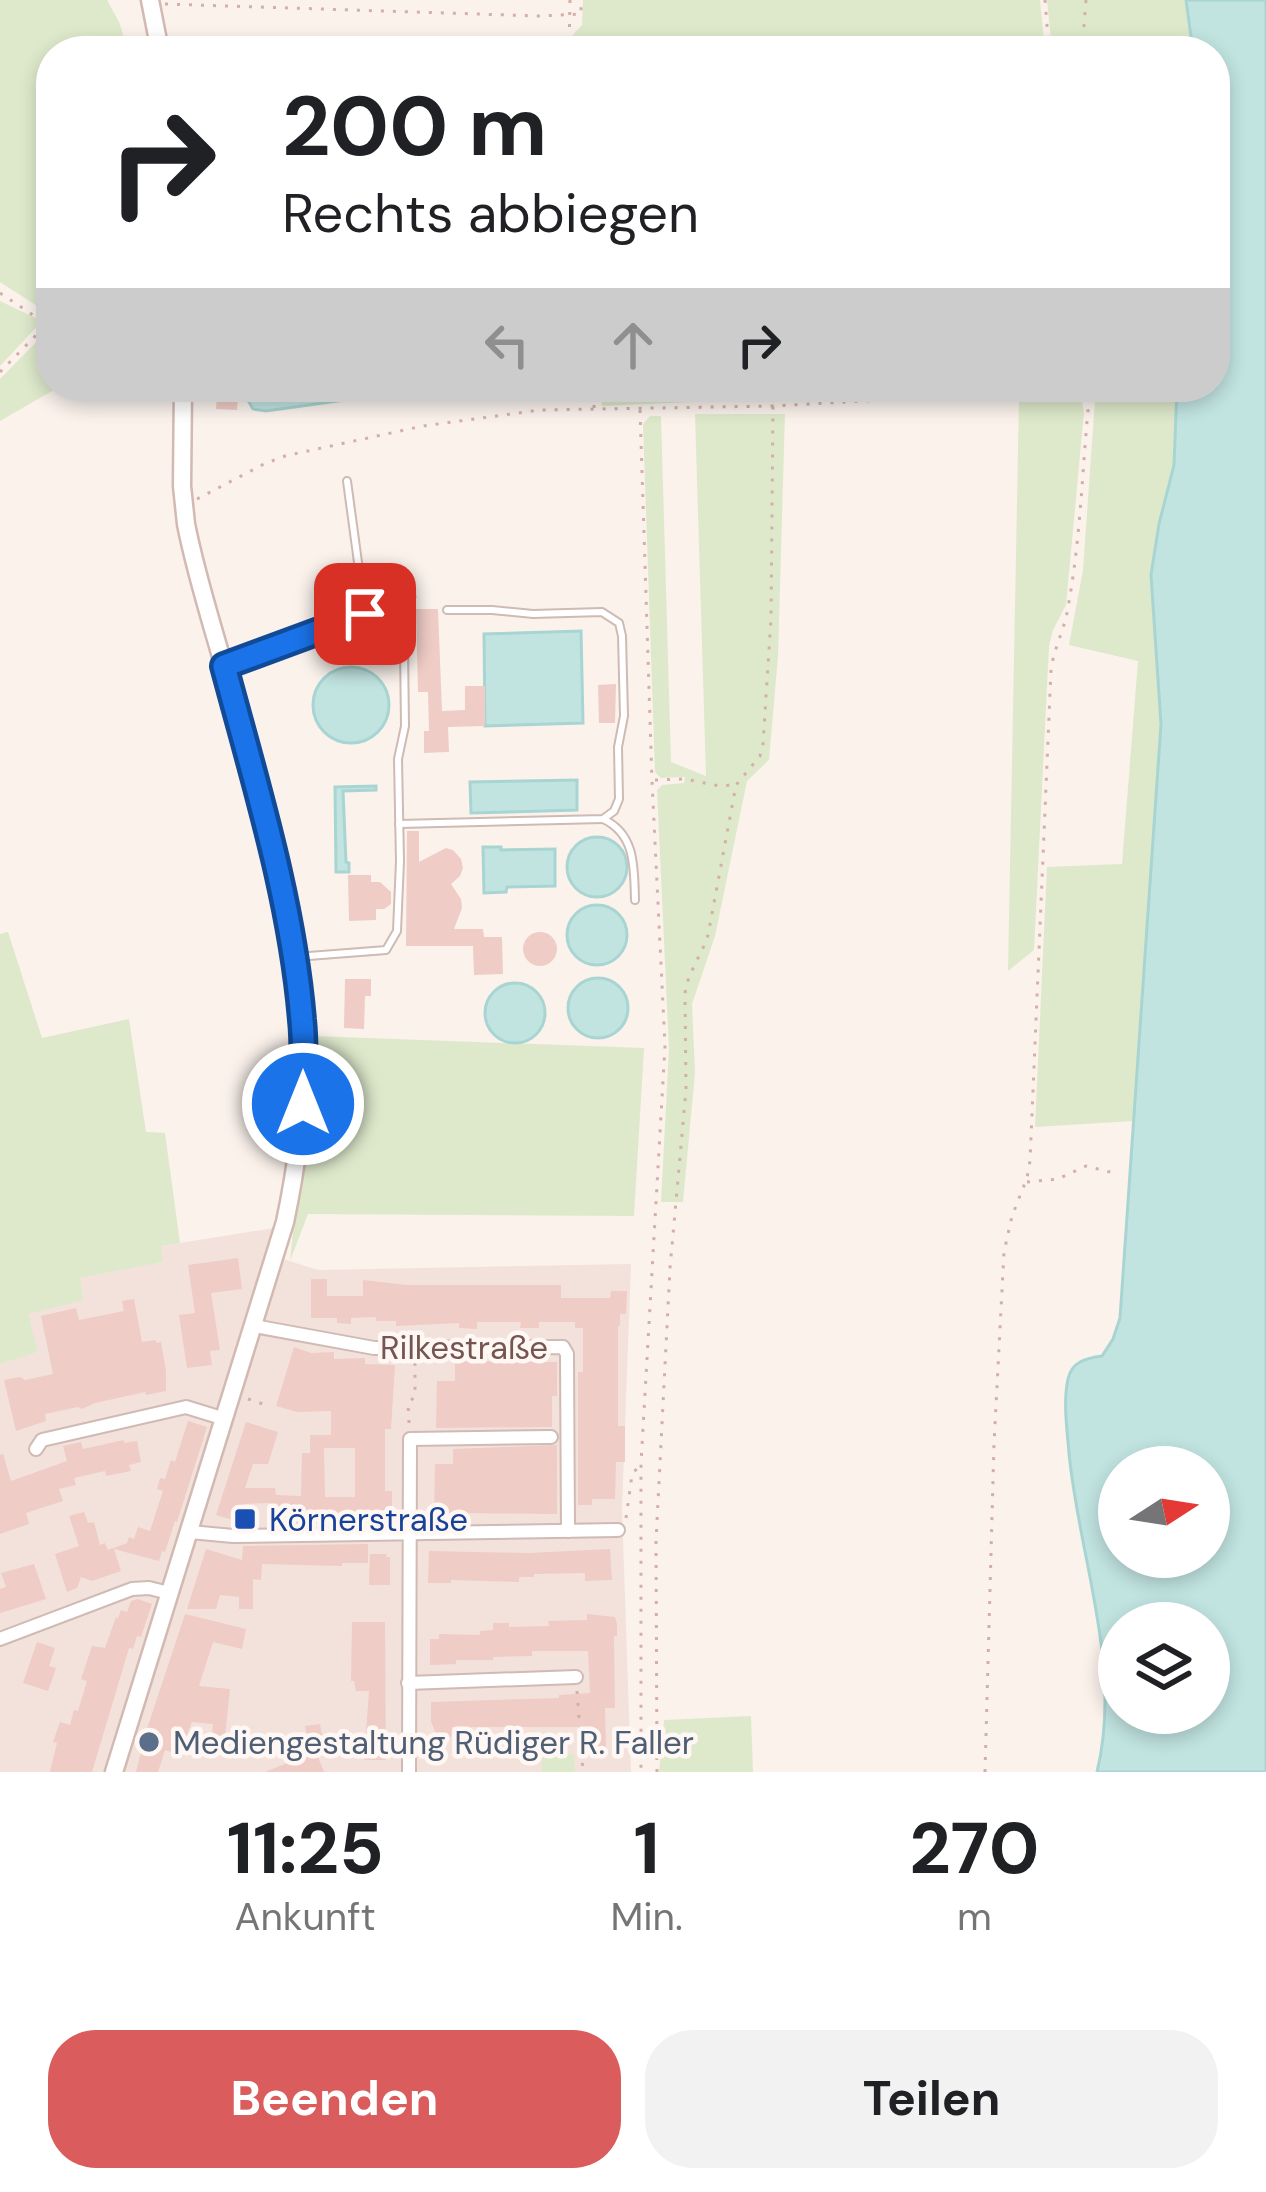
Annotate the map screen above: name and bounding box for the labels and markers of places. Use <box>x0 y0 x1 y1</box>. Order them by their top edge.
pin <box>314 563 416 665</box>
place label: Körnerstraße <box>269 1498 468 1541</box>
marker: Körnerstraße <box>232 1506 258 1532</box>
place label: Mediengestaltung Rüdiger R. Faller <box>173 1721 694 1764</box>
marker: Mediengestaltung Rüdiger R. Faller <box>136 1729 162 1755</box>

